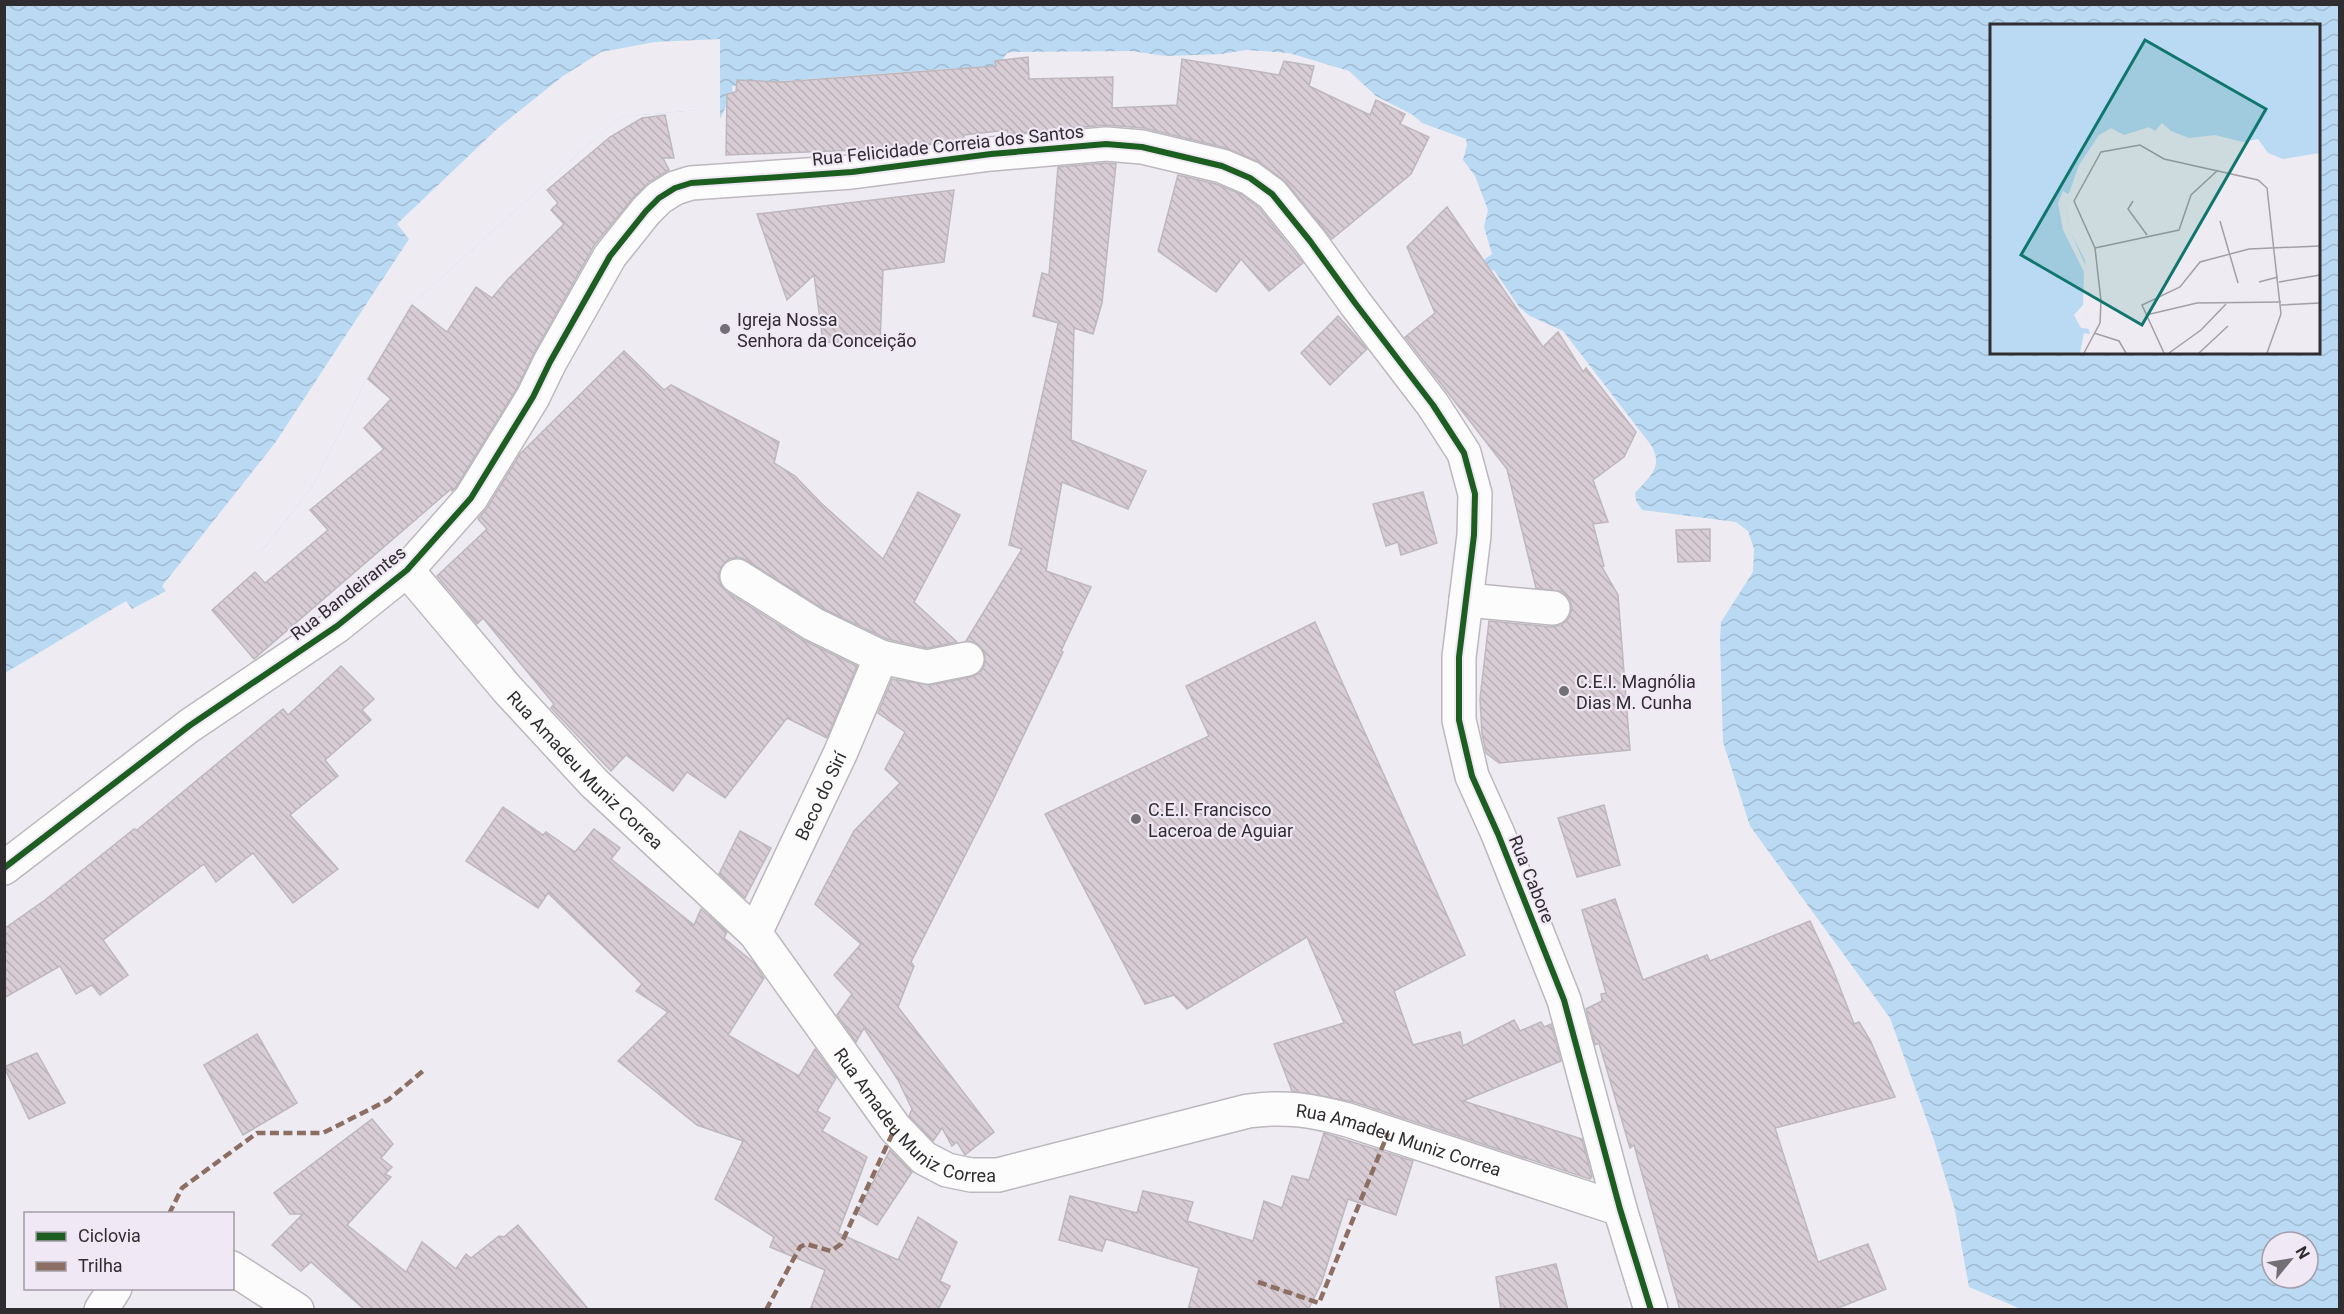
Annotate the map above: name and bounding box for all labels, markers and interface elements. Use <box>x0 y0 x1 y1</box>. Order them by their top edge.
inset map <box>1990 24 2320 354</box>
street label: Rua Felicidade Correia dos Santos <box>811 120 1085 170</box>
place label: Igreja Nossa Senhora da Conceição <box>737 309 917 351</box>
marker: Igreja Nossa Senhora da Conceição <box>718 322 732 336</box>
street label: Rua Bandeirantes <box>286 541 410 645</box>
place label: C.E.I. Magnólia Dias M. Cunha <box>1576 671 1696 713</box>
marker: C.E.I. Magnólia Dias M. Cunha <box>1557 684 1571 698</box>
street label: Rua Amadeu Muniz Correa <box>503 686 668 853</box>
street label: Beco do Sirí <box>790 748 850 843</box>
place label: C.E.I. Francisco Laceroa de Aguiar <box>1148 799 1293 841</box>
marker: C.E.I. Francisco Laceroa de Aguiar <box>1129 812 1143 826</box>
street label: Rua Cabore <box>1505 832 1559 926</box>
street label: Rua Amadeu Muniz Correa <box>830 1044 996 1186</box>
street label: Rua Amadeu Muniz Correa <box>1295 1099 1504 1180</box>
legend <box>24 1212 234 1290</box>
text: Ciclovia <box>78 1225 141 1246</box>
north arrow <box>2260 1230 2320 1290</box>
text: N <box>2292 1243 2314 1262</box>
text: Trilha <box>78 1255 123 1276</box>

